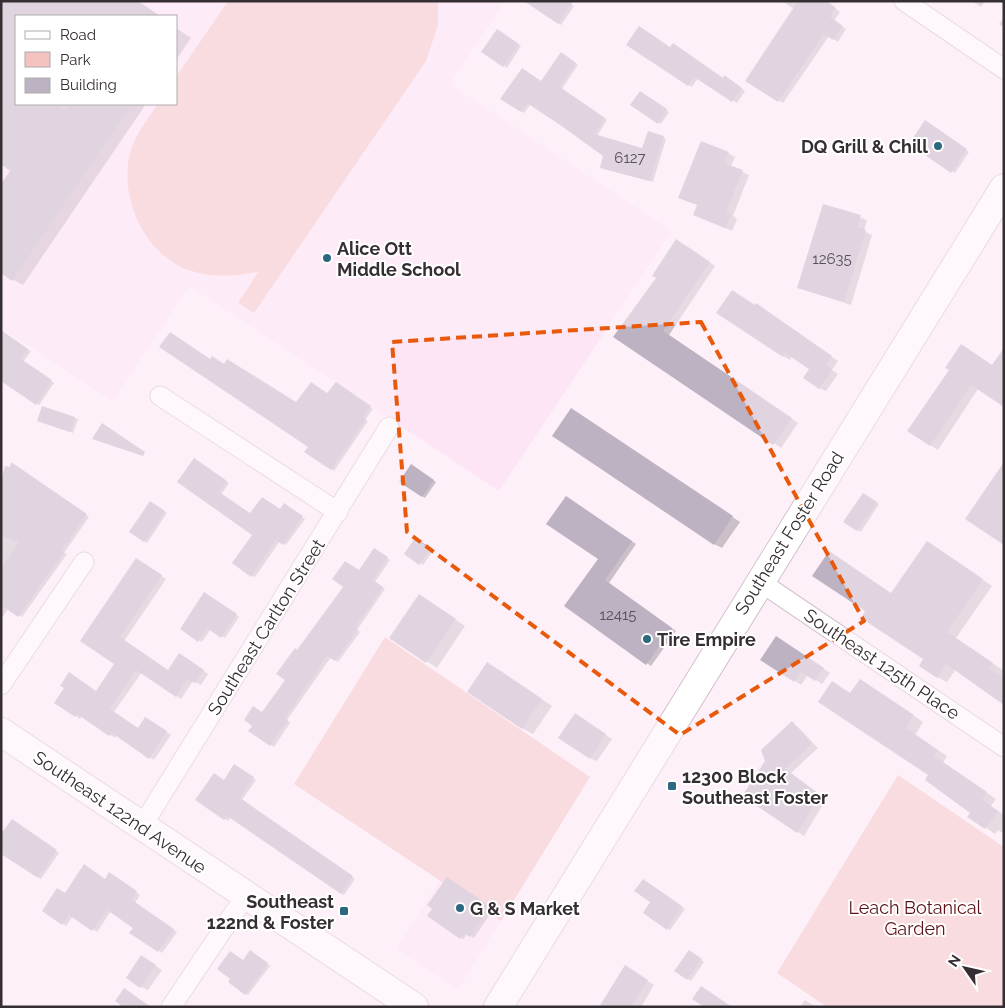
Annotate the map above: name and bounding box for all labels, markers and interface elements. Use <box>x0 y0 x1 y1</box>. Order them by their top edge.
legend <box>15 15 178 105</box>
text: Road <box>60 26 96 44</box>
text: Park <box>60 51 91 69</box>
text: Building <box>60 76 117 94</box>
place label: DQ Grill & Chill <box>801 136 928 157</box>
marker: DQ Grill & Chill <box>932 140 944 152</box>
house number: 6127 <box>614 149 646 167</box>
place label: Alice Ott Middle School <box>337 238 461 280</box>
house number: 12635 <box>812 250 852 268</box>
marker: Alice Ott Middle School <box>321 252 333 264</box>
street label: Southeast Foster Road <box>730 448 848 618</box>
street label: Southeast Carlton Street <box>203 535 329 719</box>
street label: Southeast 125th Place <box>800 604 964 724</box>
house number: 12415 <box>599 606 637 624</box>
place label: Tire Empire <box>657 629 756 650</box>
marker: Tire Empire <box>641 633 653 645</box>
street label: Southeast 122nd Avenue <box>30 746 211 878</box>
place label: 12300 Block Southeast Foster <box>682 766 828 808</box>
marker: 12300 Block Southeast Foster <box>666 780 678 792</box>
place label: Southeast 122nd & Foster <box>207 891 334 933</box>
park label: Leach Botanical Garden <box>848 897 982 939</box>
place label: G & S Market <box>470 898 580 919</box>
marker: G & S Market <box>454 902 466 914</box>
marker: Southeast 122nd & Foster <box>338 905 350 917</box>
north arrow <box>940 943 990 993</box>
text: N <box>945 952 964 970</box>

